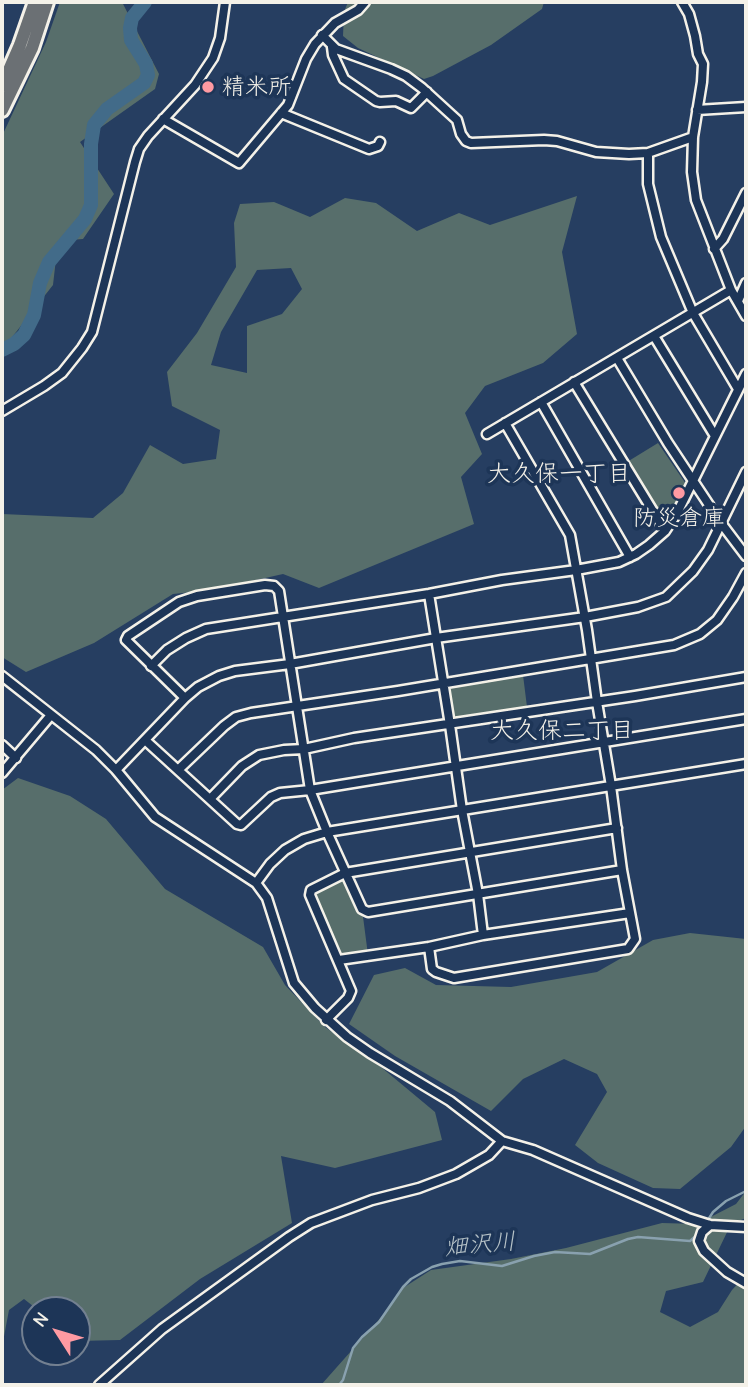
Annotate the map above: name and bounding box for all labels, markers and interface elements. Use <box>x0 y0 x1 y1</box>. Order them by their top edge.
place label: 精米所 <box>222 73 291 101</box>
marker: 精米所 <box>200 79 216 95</box>
district label: 大久保一丁目 <box>487 460 631 488</box>
marker: 防災倉庫 <box>671 485 687 501</box>
place label: 防災倉庫 <box>633 504 725 532</box>
district label: 大久保二丁目 <box>490 717 634 745</box>
water label: 畑沢川 <box>443 1228 517 1262</box>
north arrow <box>21 1296 91 1366</box>
text: N <box>28 1308 53 1331</box>

